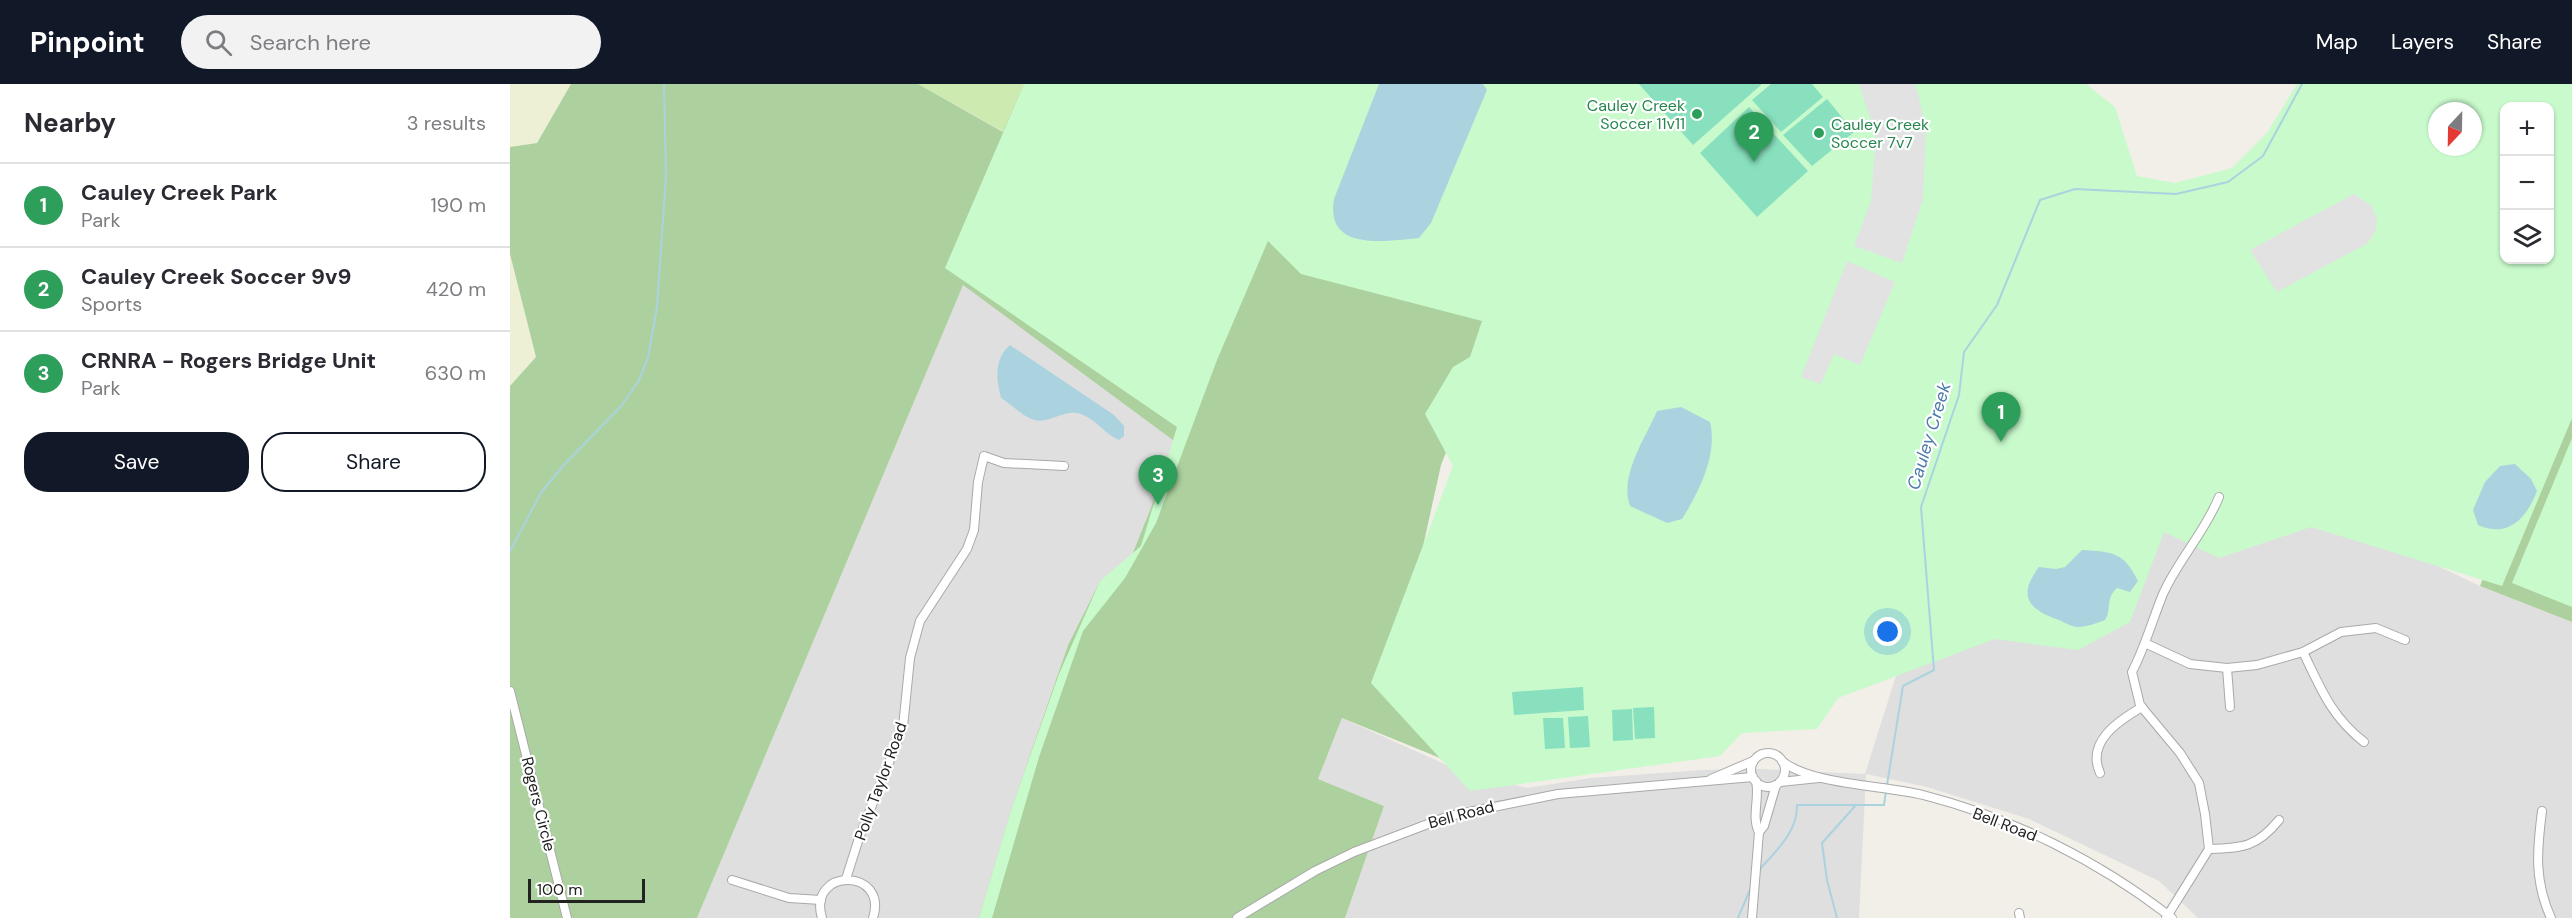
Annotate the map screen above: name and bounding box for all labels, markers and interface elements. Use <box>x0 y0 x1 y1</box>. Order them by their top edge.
search box <box>181 15 601 69</box>
text: Pinpoint <box>30 24 145 61</box>
icon: search <box>202 26 235 59</box>
text: Search here <box>250 28 371 57</box>
text: Map <box>2316 28 2358 56</box>
text: Layers <box>2391 28 2454 56</box>
text: Share <box>2487 28 2542 56</box>
place label: Cauley Creek Soccer 11v11 <box>1587 95 1685 134</box>
north arrow <box>2428 102 2482 156</box>
map controls <box>2500 102 2554 264</box>
button: + <box>2500 102 2554 156</box>
text: Nearby <box>24 106 116 140</box>
marker: Cauley Creek Soccer 11v11 <box>1690 107 1704 121</box>
text: 3 results <box>407 110 486 136</box>
pin: 2 <box>1734 112 1774 162</box>
place label: Cauley Creek Soccer 7v7 <box>1831 114 1929 153</box>
marker: Cauley Creek Soccer 7v7 <box>1812 126 1826 140</box>
button: − <box>2500 156 2554 210</box>
text: Cauley Creek Park <box>81 178 278 207</box>
text: 1 <box>40 192 47 218</box>
text: 190 m <box>430 192 486 218</box>
text: Park <box>81 207 121 233</box>
button: layers <box>2500 210 2554 264</box>
text: Cauley Creek Soccer 9v9 <box>81 262 351 291</box>
text: 2 <box>38 276 49 302</box>
text: 420 m <box>426 276 486 302</box>
text: Sports <box>81 291 142 317</box>
text: CRNRA - Rogers Bridge Unit <box>81 346 376 375</box>
text: 3 <box>37 360 50 386</box>
text: 630 m <box>425 360 486 386</box>
text: Park <box>81 375 121 401</box>
water label: Cauley Creek <box>1901 379 1957 493</box>
pin: 1 <box>1982 392 2020 442</box>
button: Save <box>24 432 249 492</box>
button: Share <box>261 432 486 492</box>
pin: 3 <box>1138 456 1178 505</box>
your location <box>1873 617 1902 646</box>
street label: Polly Taylor Road <box>849 719 912 843</box>
street label: Rogers Circle <box>517 755 560 854</box>
street label: Bell Road <box>1426 796 1496 833</box>
street label: Bell Road <box>1970 803 2040 846</box>
scale bar <box>528 876 645 904</box>
text: 100 m <box>537 879 582 900</box>

